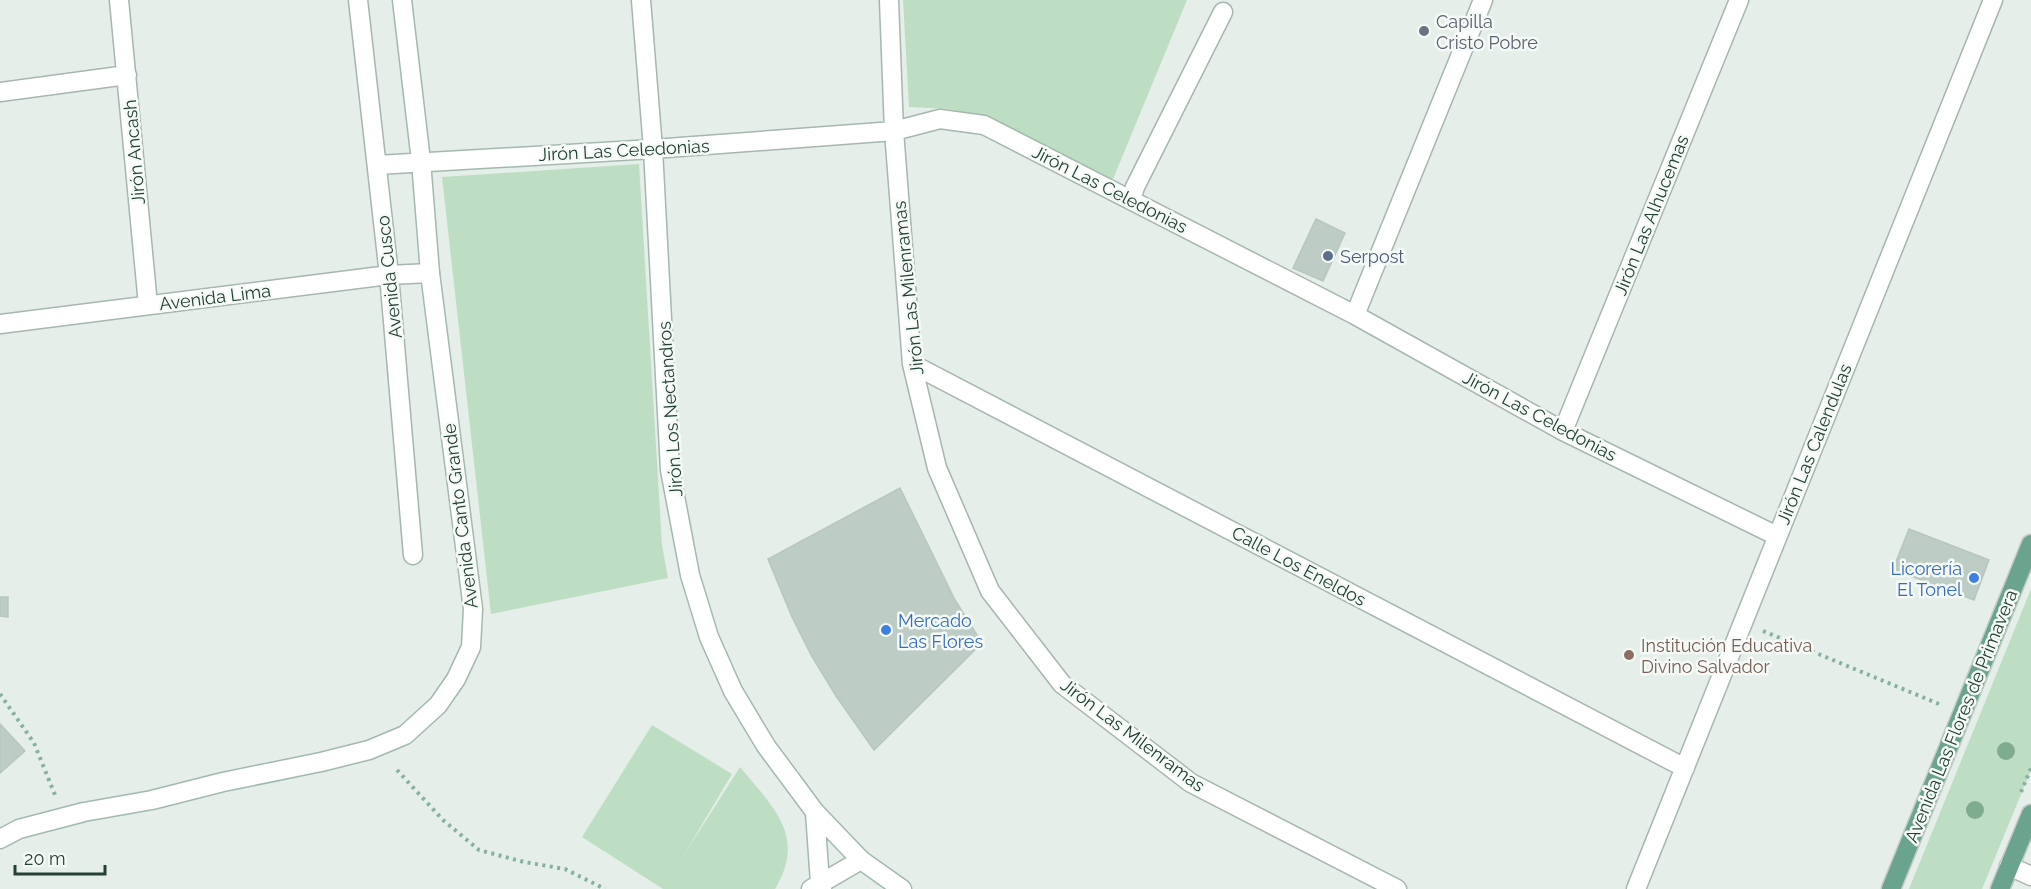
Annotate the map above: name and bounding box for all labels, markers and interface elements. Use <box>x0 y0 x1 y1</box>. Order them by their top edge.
place label: Capilla Cristo Pobre <box>1436 11 1538 53</box>
marker: Capilla Cristo Pobre <box>1417 24 1431 38</box>
street label: Jirón Ancash <box>119 99 149 205</box>
street label: Jirón Las Alhucemas <box>1609 131 1693 298</box>
street label: Jirón Las Celedonias <box>538 135 710 165</box>
street label: Jirón Las Celedonias <box>1029 141 1191 237</box>
street label: Jirón Las Milenramas <box>888 200 928 376</box>
street label: Avenida Cusco <box>372 214 406 340</box>
place label: Serpost <box>1340 246 1404 267</box>
marker: Serpost <box>1321 249 1335 263</box>
street label: Avenida Lima <box>158 280 272 314</box>
street label: Jirón Los Nectandros <box>653 320 687 497</box>
street label: Jirón Las Calendulas <box>1772 360 1856 527</box>
street label: Jirón Las Celedonias <box>1459 367 1621 466</box>
street label: Avenida Canto Grande <box>438 422 482 610</box>
street label: Calle Los Eneldos <box>1228 522 1370 610</box>
place label: Licorería El Tonel <box>1890 558 1962 600</box>
marker: Licorería El Tonel <box>1967 571 1981 585</box>
street label: Avenida Las Flores de Primavera <box>1901 586 2021 846</box>
place label: Mercado Las Flores <box>898 610 983 652</box>
marker: Mercado Las Flores <box>879 623 893 637</box>
place label: Institución Educativa Divino Salvador <box>1641 635 1812 677</box>
marker: Institución Educativa Divino Salvador <box>1622 648 1636 662</box>
street label: Jirón Las Milenramas <box>1057 674 1209 796</box>
scale bar <box>15 838 105 876</box>
text: 20 m <box>24 848 66 869</box>

